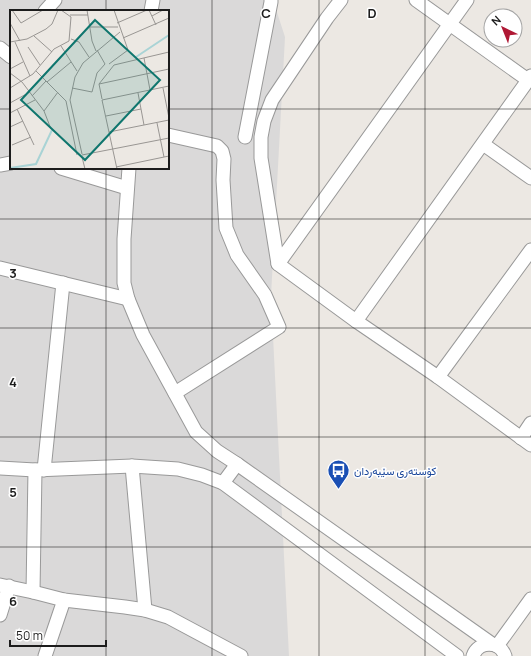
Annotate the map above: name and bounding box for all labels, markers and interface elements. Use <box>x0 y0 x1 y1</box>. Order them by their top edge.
text: C <box>261 4 271 22</box>
text: D <box>367 4 377 22</box>
north arrow <box>483 8 523 48</box>
inset map <box>10 10 169 169</box>
text: N <box>488 12 504 29</box>
text: 3 <box>9 264 17 282</box>
text: 4 <box>9 373 17 391</box>
bus stop icon: کۆستەری سێبەردان <box>325 457 351 490</box>
place label: کۆستەری سێبەردان <box>354 463 437 478</box>
text: 5 <box>9 483 17 501</box>
text: 6 <box>9 592 17 610</box>
scale bar <box>10 622 106 648</box>
text: 50 m <box>16 627 43 644</box>

